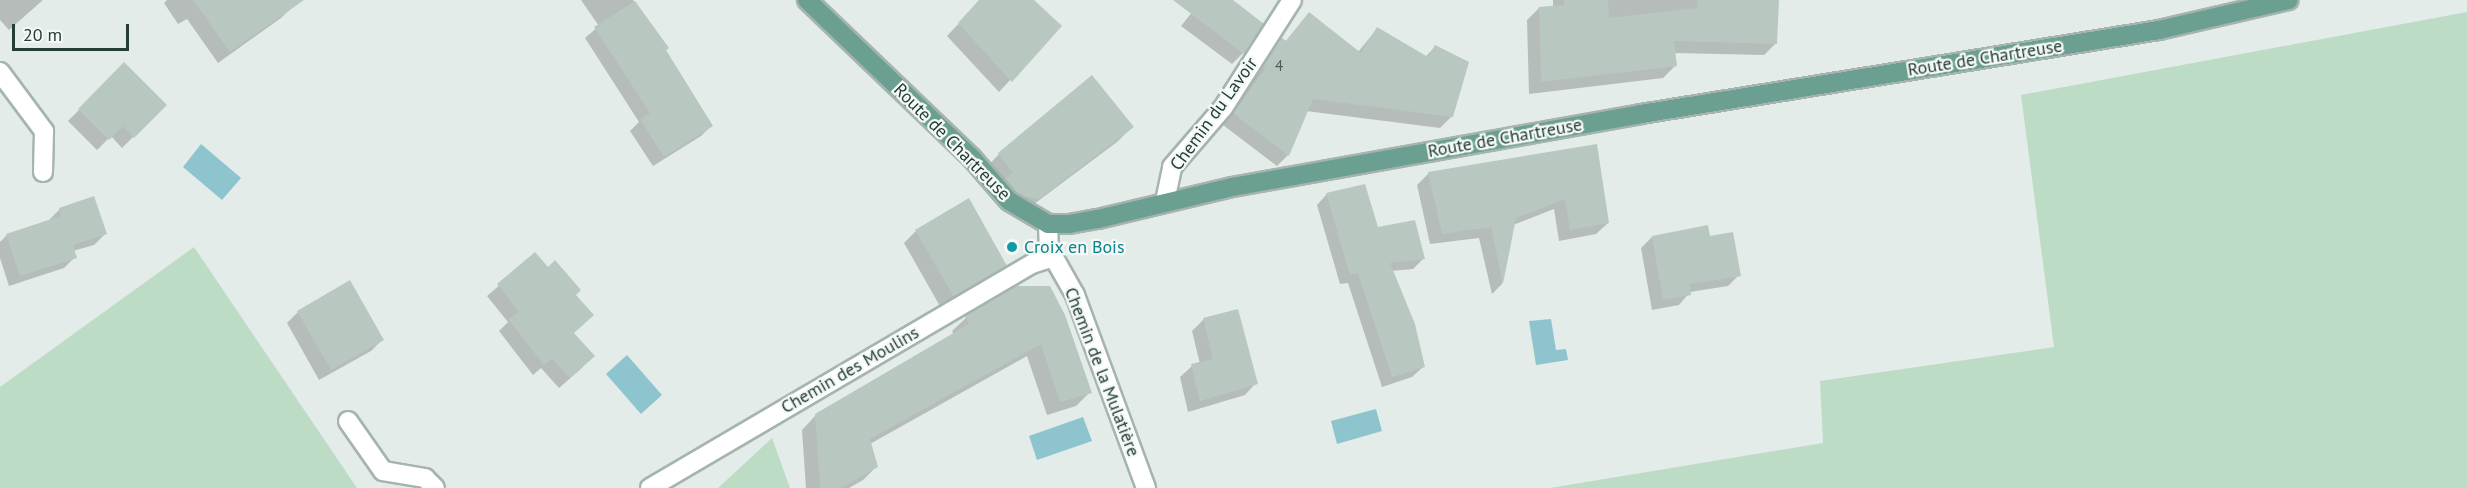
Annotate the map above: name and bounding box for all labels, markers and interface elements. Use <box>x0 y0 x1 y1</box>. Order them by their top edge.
scale bar <box>15 12 132 50</box>
text: 20 m <box>23 23 62 46</box>
street label: Route de Chartreuse <box>1906 35 2064 81</box>
street label: Chemin du Lavoir <box>1166 53 1262 175</box>
house number: 4 <box>1275 57 1283 75</box>
street label: Route de Chartreuse <box>889 79 1015 205</box>
street label: Route de Chartreuse <box>1426 114 1584 162</box>
place label: Croix en Bois <box>1024 236 1125 258</box>
marker: Croix en Bois <box>1005 240 1019 254</box>
street label: Chemin de la Mulatière <box>1060 284 1144 460</box>
street label: Chemin des Moulins <box>777 322 923 418</box>

